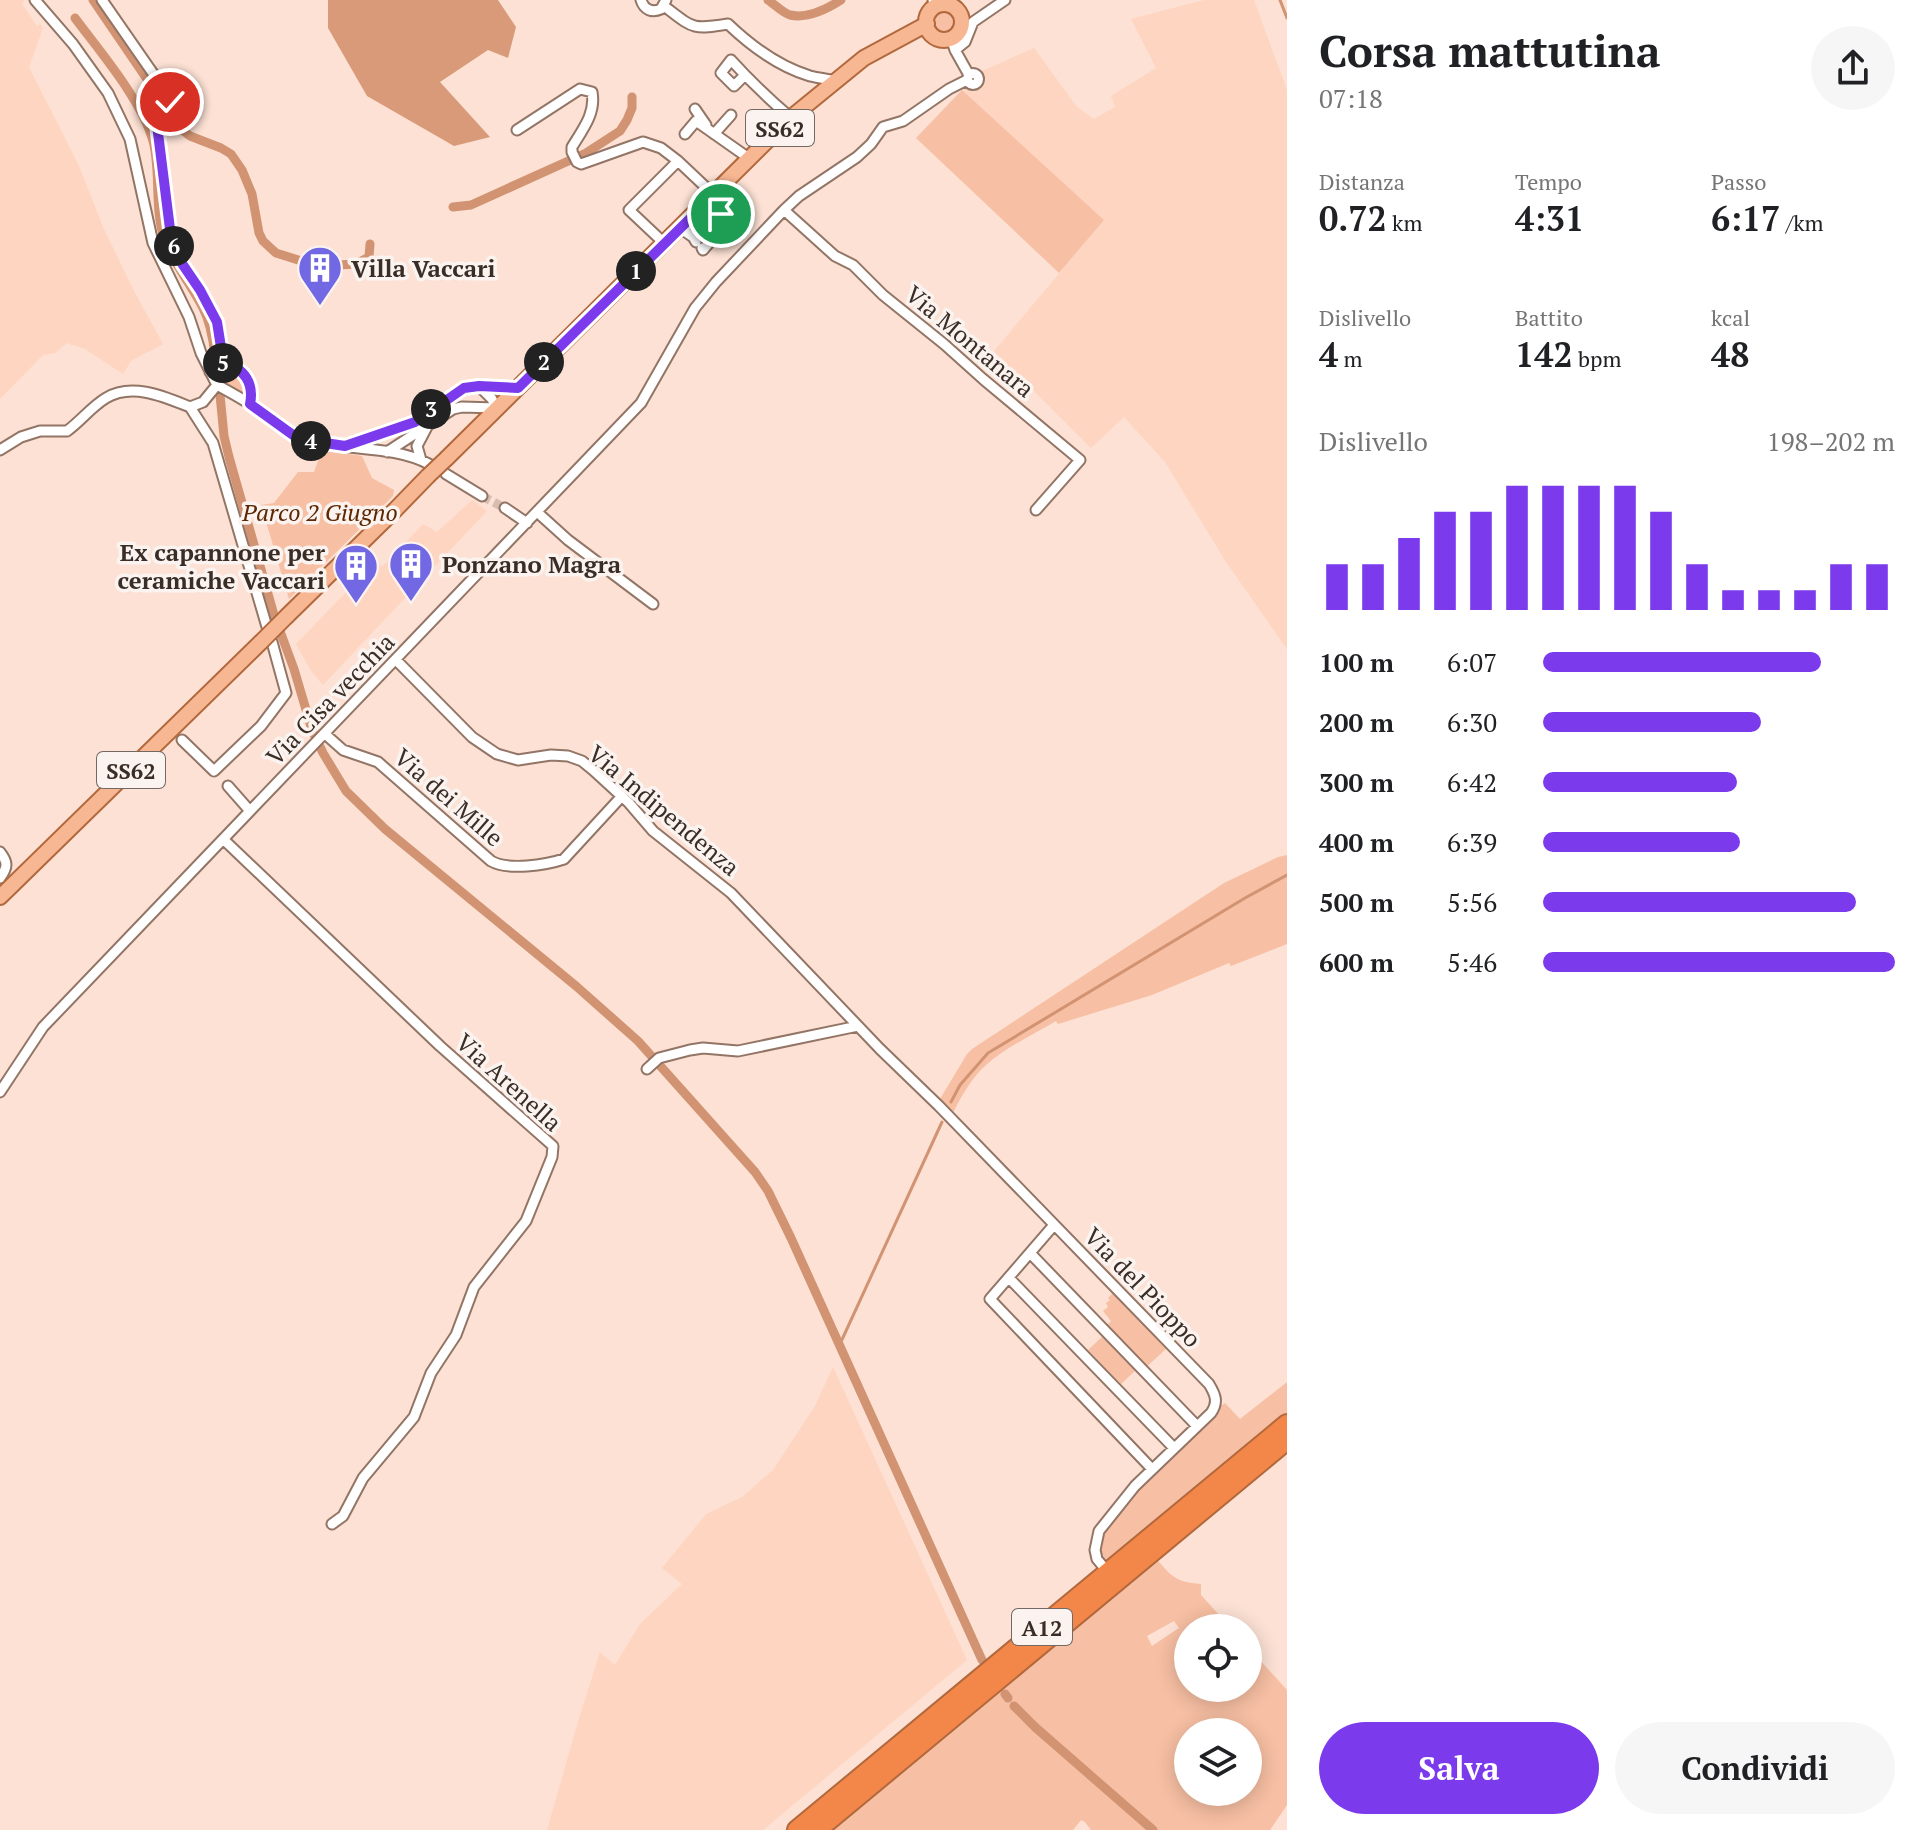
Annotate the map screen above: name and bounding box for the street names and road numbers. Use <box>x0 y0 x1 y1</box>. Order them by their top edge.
road number: SS62 <box>746 110 814 146</box>
street label: Via Montanara <box>899 278 1041 404</box>
street label: Via Cisa vecchia <box>259 626 401 772</box>
street label: Via Indipendenza <box>582 737 746 883</box>
street label: Via dei Mille <box>388 741 510 853</box>
road number: SS62 <box>97 752 165 788</box>
street label: Via Arenella <box>449 1026 569 1138</box>
street label: Via del Pioppo <box>1078 1220 1208 1354</box>
road number: A12 <box>1012 1609 1072 1645</box>

